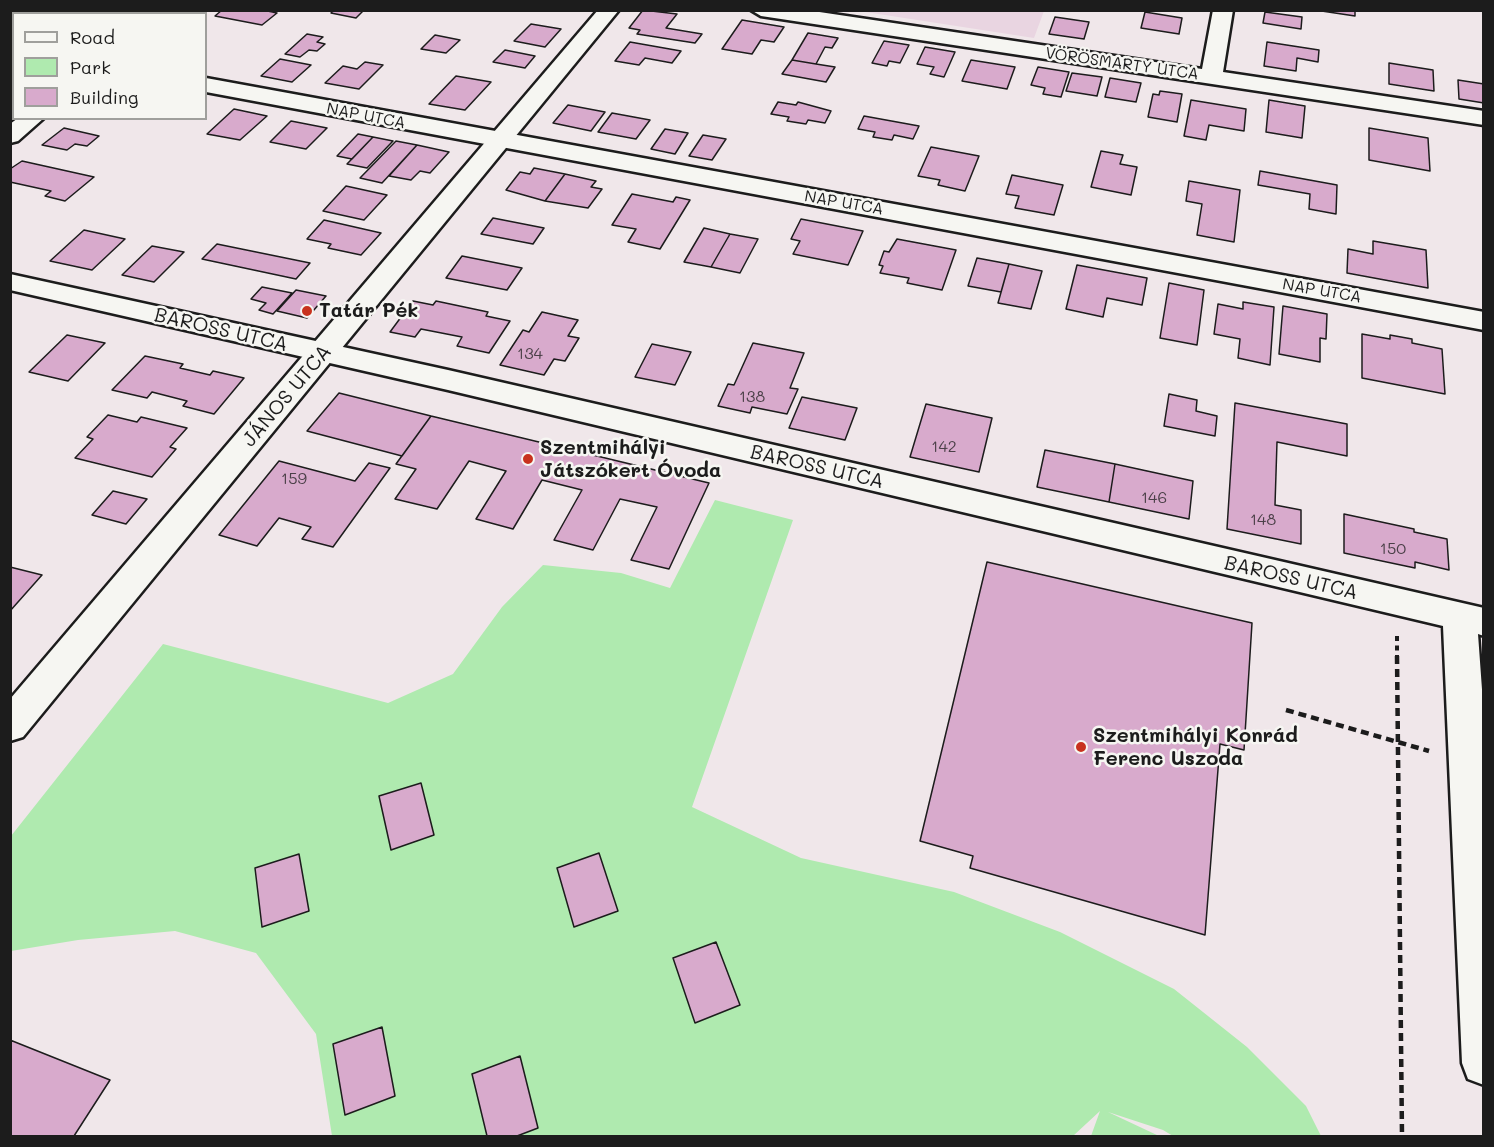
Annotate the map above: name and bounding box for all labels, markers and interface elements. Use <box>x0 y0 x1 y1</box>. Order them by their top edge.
legend <box>12 12 207 120</box>
text: Road <box>70 25 115 49</box>
street label: VÖRÖSMARTY UTCA <box>1044 44 1200 84</box>
text: Park <box>70 55 111 79</box>
text: Building <box>70 85 138 109</box>
street label: NAP UTCA <box>325 99 407 133</box>
street label: NAP UTCA <box>803 187 885 219</box>
street label: NAP UTCA <box>1281 275 1363 307</box>
place label: Tatár Pék <box>319 299 418 323</box>
street label: BAROSS UTCA <box>152 303 290 357</box>
marker: Tatár Pék <box>300 304 314 318</box>
street label: JÁNOS UTCA <box>237 340 337 452</box>
house number: 134 <box>517 344 543 364</box>
house number: 138 <box>739 387 765 407</box>
place label: Szentmihályi Játszókert Óvoda <box>540 436 721 483</box>
house number: 142 <box>931 437 957 457</box>
street label: BAROSS UTCA <box>748 440 886 494</box>
marker: Szentmihályi Játszókert Óvoda <box>521 452 535 466</box>
house number: 159 <box>281 469 307 489</box>
house number: 146 <box>1141 488 1167 508</box>
house number: 148 <box>1250 510 1276 530</box>
house number: 150 <box>1380 539 1406 559</box>
street label: BAROSS UTCA <box>1222 551 1360 605</box>
place label: Szentmihályi Konrád Ferenc Uszoda <box>1093 724 1298 771</box>
marker: Szentmihályi Konrád Ferenc Uszoda <box>1074 740 1088 754</box>

